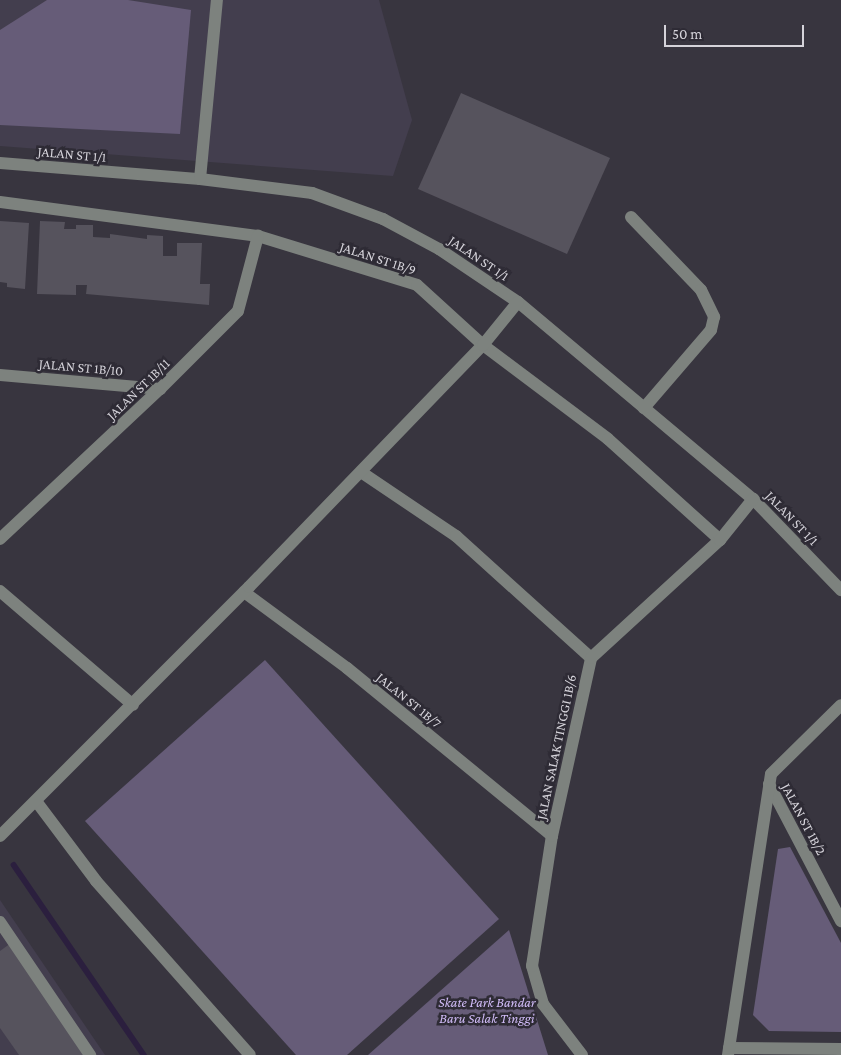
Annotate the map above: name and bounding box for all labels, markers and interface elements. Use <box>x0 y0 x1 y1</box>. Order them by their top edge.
scale bar <box>666 15 806 47</box>
text: 50 m <box>672 26 702 42</box>
street label: JALAN ST 1/1 <box>37 143 107 165</box>
street label: JALAN ST 1/1 <box>446 232 512 284</box>
street label: JALAN ST 1B/9 <box>338 238 418 278</box>
street label: JALAN ST 1B/10 <box>38 355 124 379</box>
street label: JALAN ST 1B/11 <box>103 355 173 423</box>
street label: JALAN ST 1/1 <box>762 487 822 549</box>
street label: JALAN ST 1B/7 <box>373 669 445 731</box>
street label: JALAN SALAK TINGGI 1B/6 <box>532 673 580 821</box>
street label: JALAN ST 1B/2 <box>778 780 830 858</box>
park label: Skate Park Bandar Baru Salak Tinggi <box>438 994 536 1026</box>

